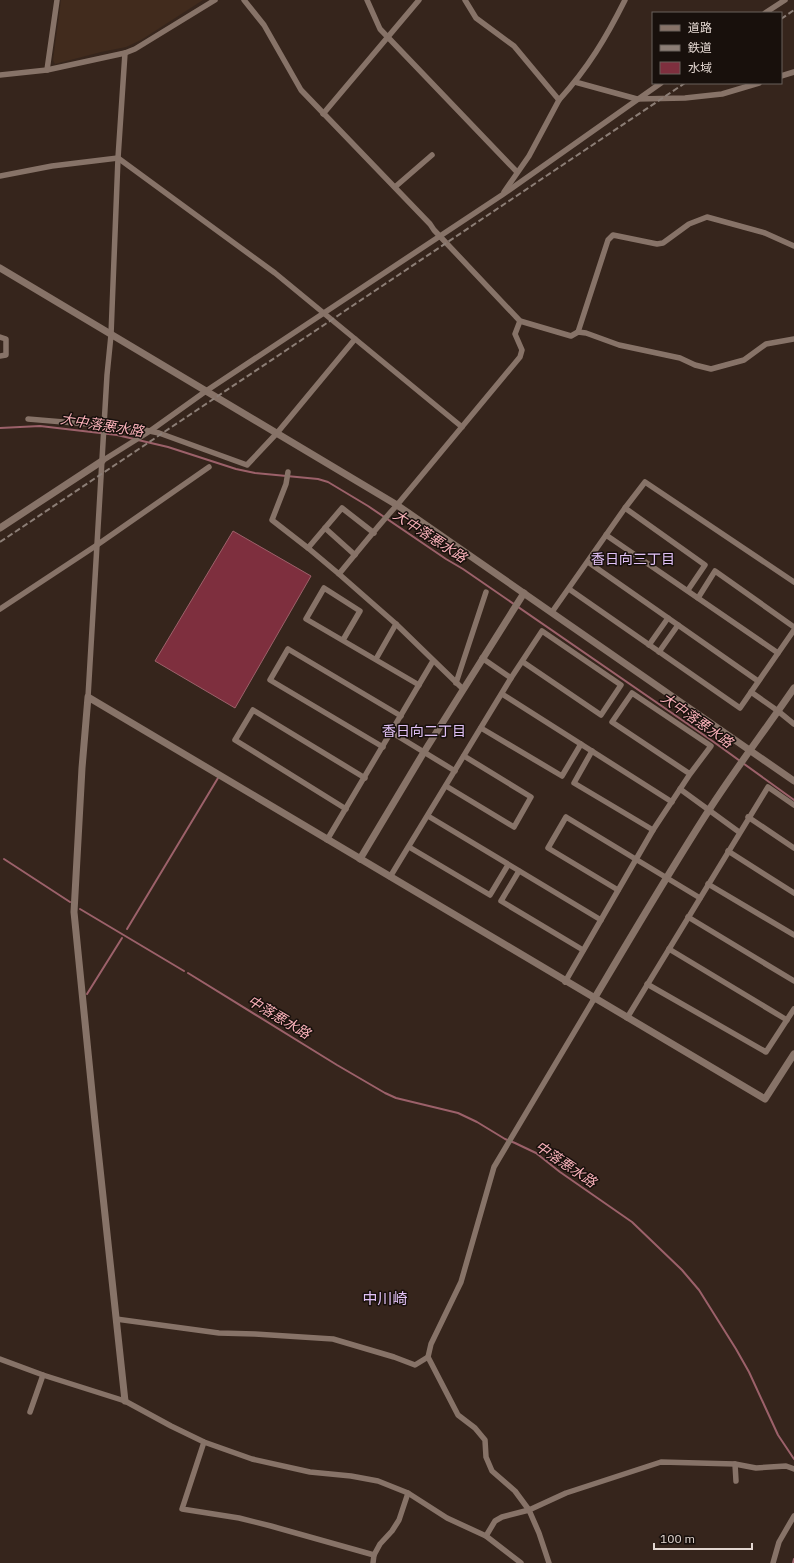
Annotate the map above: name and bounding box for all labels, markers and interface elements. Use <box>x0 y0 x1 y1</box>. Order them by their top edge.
legend <box>652 12 782 84</box>
text: 道路 <box>688 20 712 35</box>
text: 鉄道 <box>688 40 712 55</box>
text: 水域 <box>688 60 712 75</box>
water label: 大中落悪水路 <box>59 410 146 441</box>
water label: 大中落悪水路 <box>390 506 471 567</box>
district label: 香日向三丁目 <box>591 550 675 568</box>
water label: 大中落悪水路 <box>657 689 737 752</box>
district label: 香日向二丁目 <box>382 722 466 740</box>
water label: 中落悪水路 <box>244 991 314 1043</box>
water label: 中落悪水路 <box>532 1137 601 1192</box>
district label: 中川崎 <box>362 1289 408 1308</box>
scale bar <box>654 1525 752 1551</box>
text: 100 m <box>660 1531 695 1546</box>

